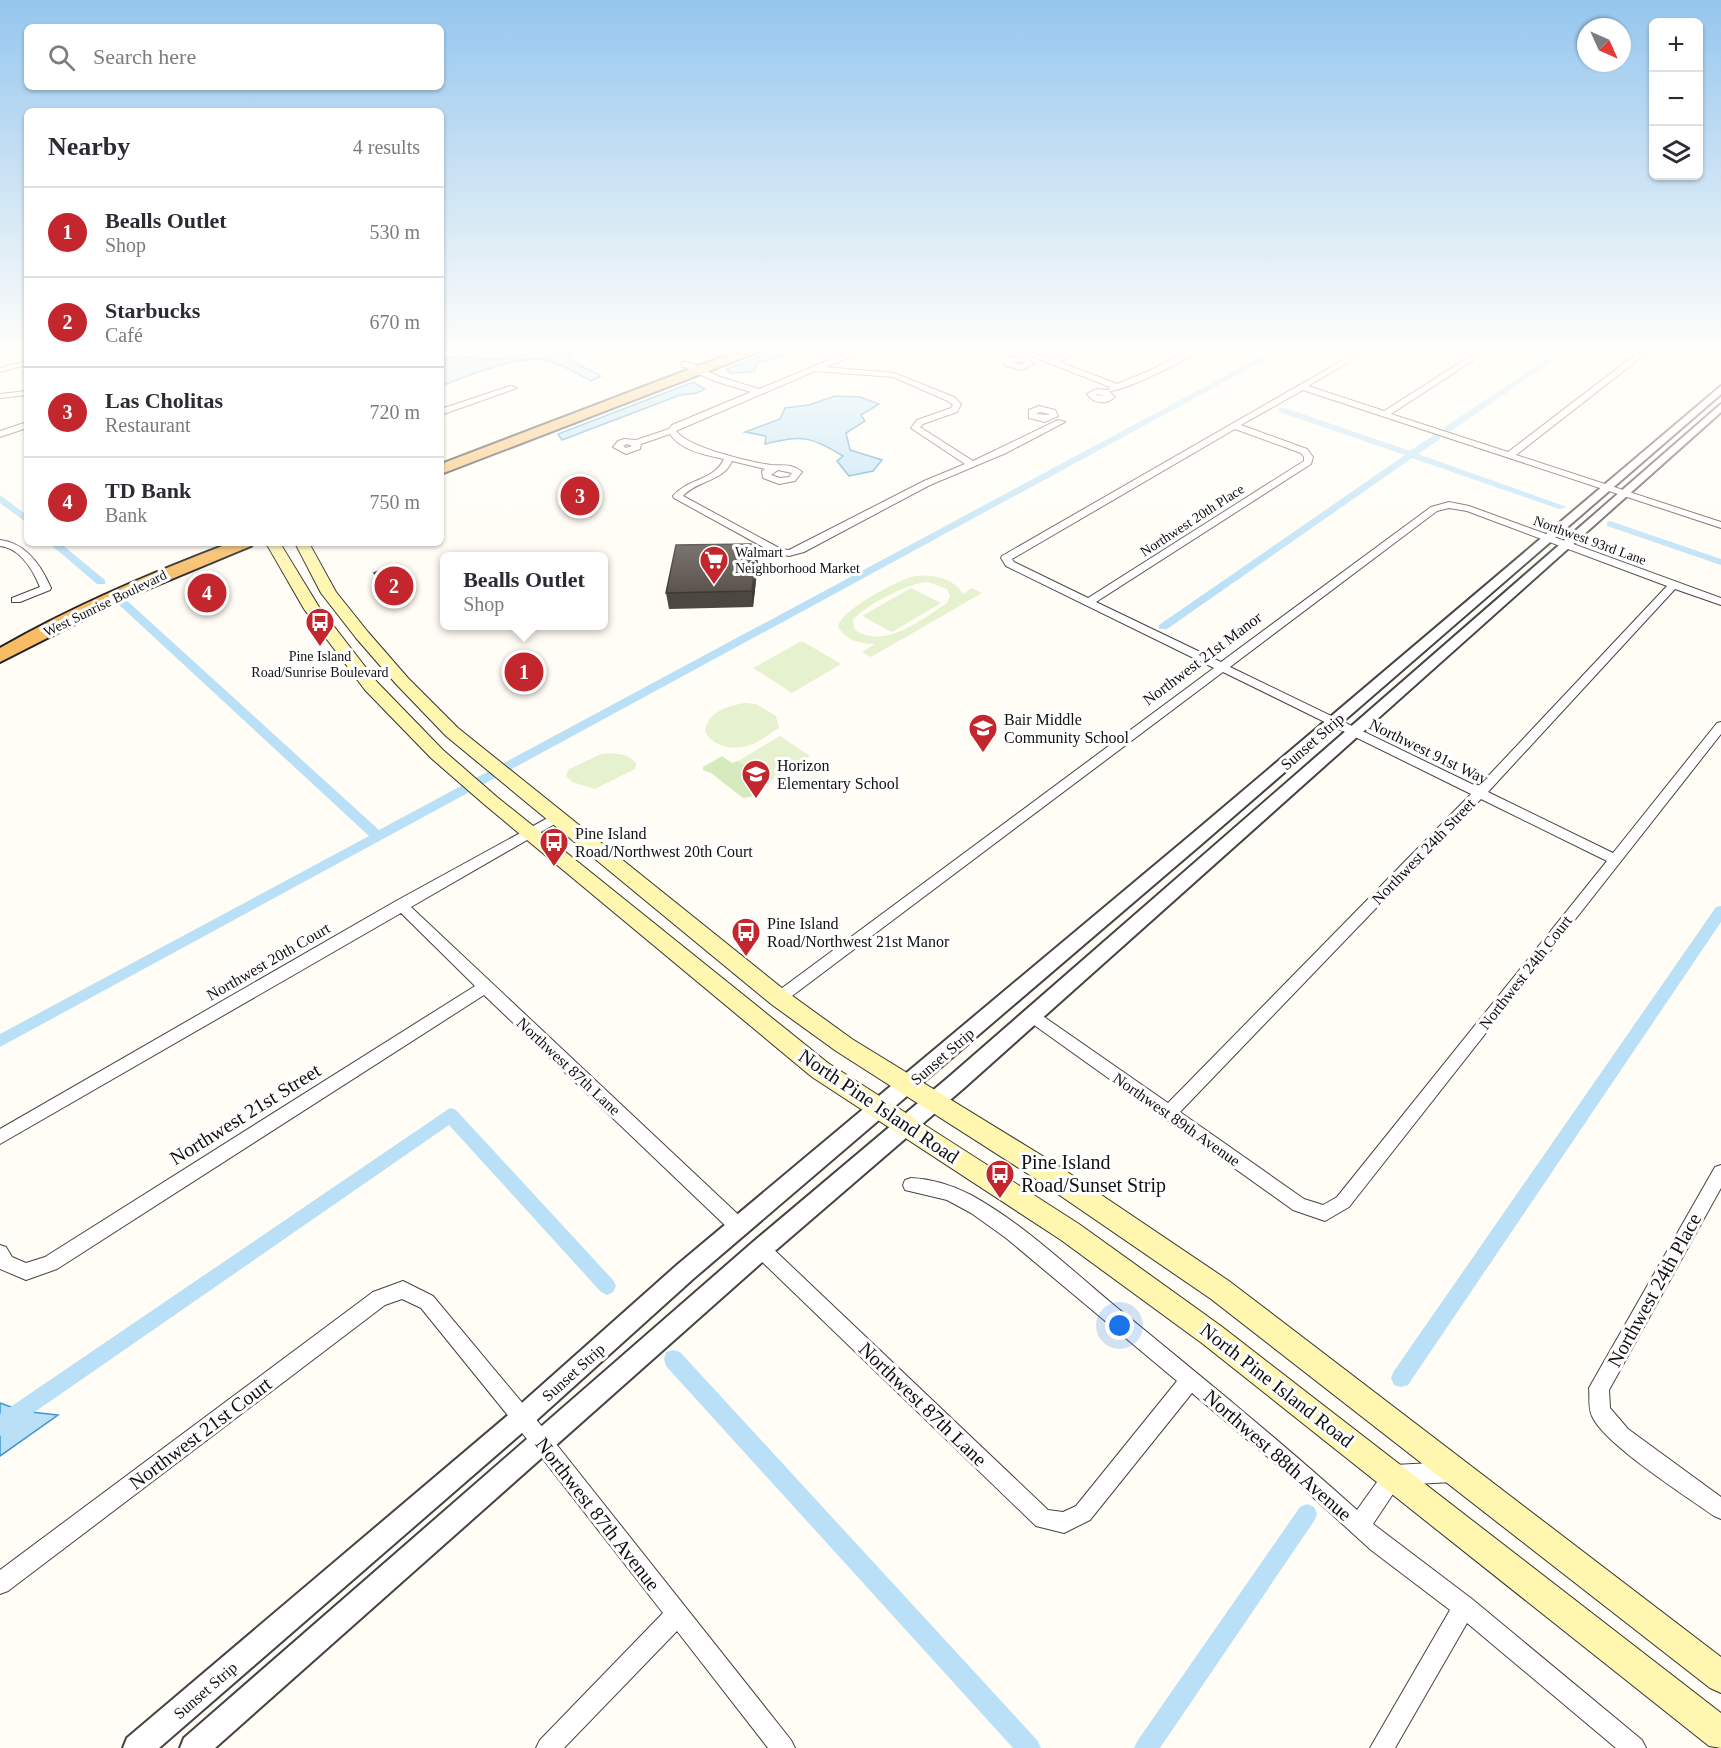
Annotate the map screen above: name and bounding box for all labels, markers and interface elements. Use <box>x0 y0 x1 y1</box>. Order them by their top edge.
north arrow <box>1577 18 1631 72</box>
map controls <box>1649 18 1703 180</box>
button: + <box>1649 18 1703 72</box>
search box <box>24 24 444 90</box>
icon: search <box>45 41 78 74</box>
text: Search here <box>93 44 196 69</box>
button: − <box>1649 72 1703 126</box>
button: layers <box>1649 126 1703 180</box>
text: Nearby <box>48 132 130 161</box>
text: 4 results <box>353 136 420 158</box>
text: Bealls Outlet <box>105 208 227 233</box>
text: 1 <box>63 221 73 243</box>
text: 530 m <box>369 221 420 243</box>
text: Shop <box>105 234 146 256</box>
text: Starbucks <box>105 298 200 323</box>
text: 2 <box>63 311 73 333</box>
text: 670 m <box>369 311 420 333</box>
text: Café <box>105 324 143 346</box>
text: Las Cholitas <box>105 388 223 413</box>
text: 3 <box>63 401 73 423</box>
text: 720 m <box>369 401 420 423</box>
text: Restaurant <box>105 414 191 436</box>
pin: 3 <box>560 474 600 518</box>
text: TD Bank <box>105 478 191 503</box>
street label: Northwest 20th Place <box>1138 481 1247 560</box>
text: 4 <box>63 491 73 513</box>
text: 750 m <box>369 491 420 513</box>
text: Bank <box>105 504 147 526</box>
street label: Northwest 93rd Lane <box>1531 513 1648 568</box>
supermarket icon: Walmart Neighborhood Market <box>698 544 730 586</box>
place label: Walmart Neighborhood Market <box>735 545 860 576</box>
popup <box>440 552 608 630</box>
pin: 2 <box>374 564 414 608</box>
street label: West Sunrise Boulevard <box>41 567 169 640</box>
text: Bealls Outlet <box>463 567 585 592</box>
pin: 4 <box>188 570 226 616</box>
text: Shop <box>463 593 504 615</box>
bus stop icon: Pine Island Road/Sunrise Boulevard <box>304 606 336 648</box>
street label: Northwest 21st Manor <box>1140 608 1265 709</box>
place label: Pine Island Road/Sunrise Boulevard <box>251 649 389 680</box>
pin: 1 <box>504 650 544 694</box>
street label: Sunset Strip <box>1277 709 1348 774</box>
place label: Bair Middle Community School <box>1004 711 1129 747</box>
school or university icon: Bair Middle Community School <box>967 712 999 754</box>
street label: Northwest 91st Way <box>1366 715 1491 788</box>
place label: Horizon Elementary School <box>777 757 900 793</box>
school or university icon: Horizon Elementary School <box>740 758 772 800</box>
street label: Northwest 24th Street <box>1368 795 1479 908</box>
place label: Pine Island Road/Northwest 20th Court <box>575 825 753 860</box>
bus stop icon: Pine Island Road/Northwest 20th Court <box>538 826 570 868</box>
street label: Northwest 24th Court <box>1476 912 1575 1033</box>
place label: Pine Island Road/Northwest 21st Manor <box>767 915 950 950</box>
bus stop icon: Pine Island Road/Northwest 21st Manor <box>730 916 762 958</box>
street label: Northwest 20th Court <box>204 919 333 1004</box>
street label: Northwest 87th Lane <box>513 1014 624 1119</box>
street label: Sunset Strip <box>907 1024 978 1089</box>
street label: North Pine Island Road <box>795 1044 963 1168</box>
street label: Northwest 21st Street <box>166 1059 325 1169</box>
street label: Northwest 89th Avenue <box>1110 1069 1243 1170</box>
place label: Pine Island Road/Sunset Strip <box>1021 1151 1166 1197</box>
bus stop icon: Pine Island Road/Sunset Strip <box>984 1158 1016 1200</box>
street label: Northwest 24th Place <box>1603 1209 1705 1371</box>
your location <box>1105 1311 1134 1340</box>
street label: North Pine Island Road <box>1196 1318 1358 1452</box>
street label: Northwest 87th Lane <box>855 1337 991 1471</box>
street label: Sunset Strip <box>539 1340 609 1405</box>
street label: Northwest 21st Court <box>125 1372 276 1494</box>
street label: Northwest 88th Avenue <box>1200 1385 1356 1525</box>
street label: Northwest 87th Avenue <box>531 1433 665 1595</box>
street label: Sunset Strip <box>170 1658 241 1723</box>

